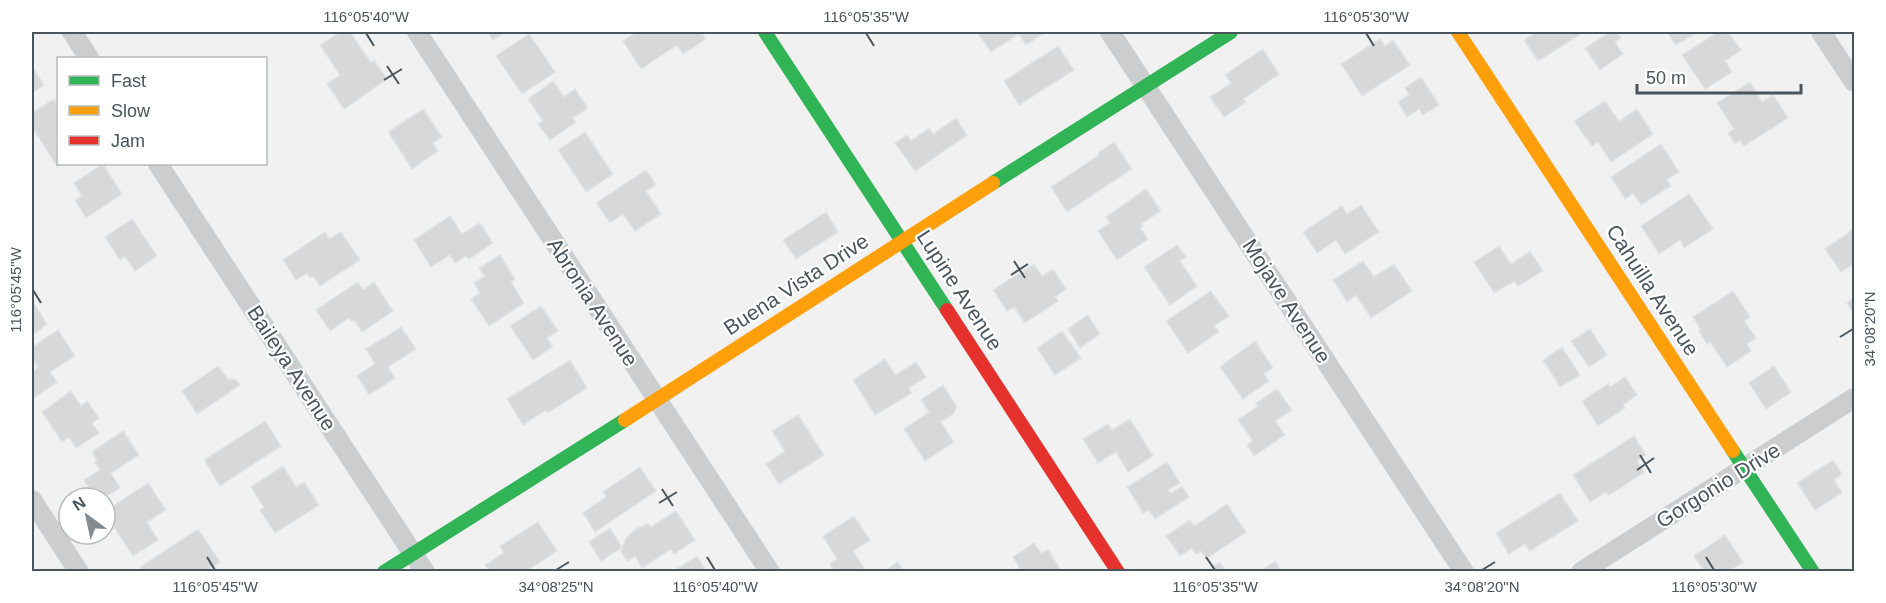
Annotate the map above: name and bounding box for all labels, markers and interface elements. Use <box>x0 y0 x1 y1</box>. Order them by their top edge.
text: 116°05'40"W <box>323 8 410 25</box>
text: 116°05'35"W <box>823 8 910 25</box>
text: 116°05'30"W <box>1323 8 1410 25</box>
legend <box>57 57 267 165</box>
scale bar <box>1637 57 1800 95</box>
text: 50 m <box>1646 68 1686 88</box>
text: Fast <box>111 71 146 91</box>
text: Slow <box>111 101 151 121</box>
text: Jam <box>111 131 145 151</box>
street label: Cahuilla Avenue <box>1602 220 1704 360</box>
street label: Lupine Avenue <box>913 226 1007 354</box>
street label: Buena Vista Drive <box>719 229 873 339</box>
street label: Abronia Avenue <box>543 234 643 370</box>
street label: Mojave Avenue <box>1238 235 1336 367</box>
text: 116°05'45"W <box>7 246 24 333</box>
text: 34°08'20"N <box>1861 291 1878 367</box>
street label: Baileya Avenue <box>243 301 341 435</box>
street label: Gorgonio Drive <box>1652 438 1784 532</box>
north arrow <box>57 486 117 546</box>
text: N <box>70 494 89 514</box>
text: 116°05'45"W <box>172 578 259 595</box>
text: 34°08'25"N <box>518 578 594 595</box>
text: 116°05'40"W <box>672 578 759 595</box>
text: 116°05'35"W <box>1172 578 1259 595</box>
text: 34°08'20"N <box>1444 578 1520 595</box>
text: 116°05'30"W <box>1671 578 1758 595</box>

